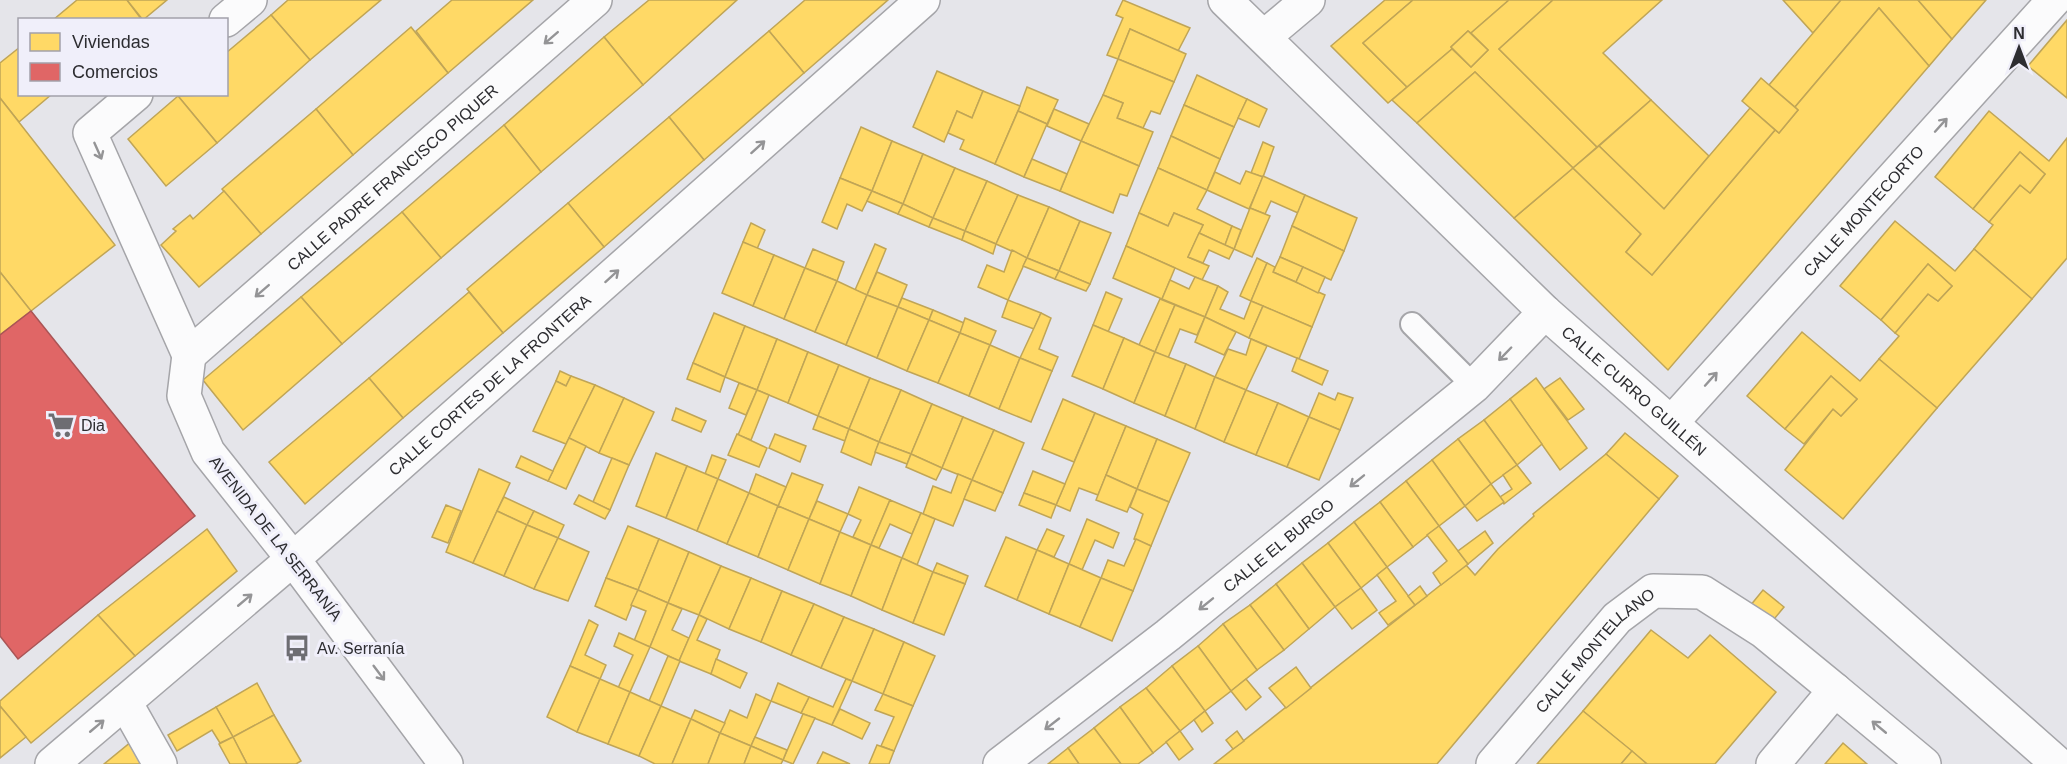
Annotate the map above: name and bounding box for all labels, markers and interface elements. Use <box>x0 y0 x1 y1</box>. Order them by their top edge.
legend <box>18 18 228 96</box>
north arrow <box>1989 18 2049 78</box>
text: N <box>2013 25 2025 42</box>
text: Viviendas <box>72 32 150 52</box>
one-way arrow <box>543 32 559 45</box>
text: Comercios <box>72 62 158 82</box>
street label: CALLE PADRE FRANCISCO PIQUER <box>284 81 501 274</box>
one-way arrow <box>1934 118 1948 133</box>
one-way arrow <box>750 140 765 154</box>
one-way arrow <box>92 141 104 159</box>
street label: CALLE MONTECORTO <box>1800 142 1927 280</box>
one-way arrow <box>604 269 619 283</box>
one-way arrow <box>255 284 270 298</box>
street label: CALLE CORTES DE LA FRONTERA <box>385 291 594 479</box>
street label: CALLE CURRO GUILLÉN <box>1558 323 1710 459</box>
one-way arrow <box>1498 346 1512 361</box>
one-way arrow <box>1704 372 1718 387</box>
supermarket icon: Dia <box>46 410 76 440</box>
place label: Dia <box>81 417 105 434</box>
street label: AVENIDA DE LA SERRANÍA <box>206 452 346 624</box>
one-way arrow <box>1350 474 1365 488</box>
street label: CALLE EL BURGO <box>1220 496 1337 596</box>
street label: CALLE MONTELLANO <box>1532 585 1658 716</box>
one-way arrow <box>237 593 252 607</box>
one-way arrow <box>1199 597 1214 611</box>
bus stop icon: Av. Serranía <box>282 633 312 663</box>
place label: Av. Serranía <box>317 640 405 657</box>
one-way arrow <box>372 665 385 681</box>
one-way arrow <box>1045 718 1061 730</box>
one-way arrow <box>89 719 104 733</box>
one-way arrow <box>1872 720 1887 734</box>

